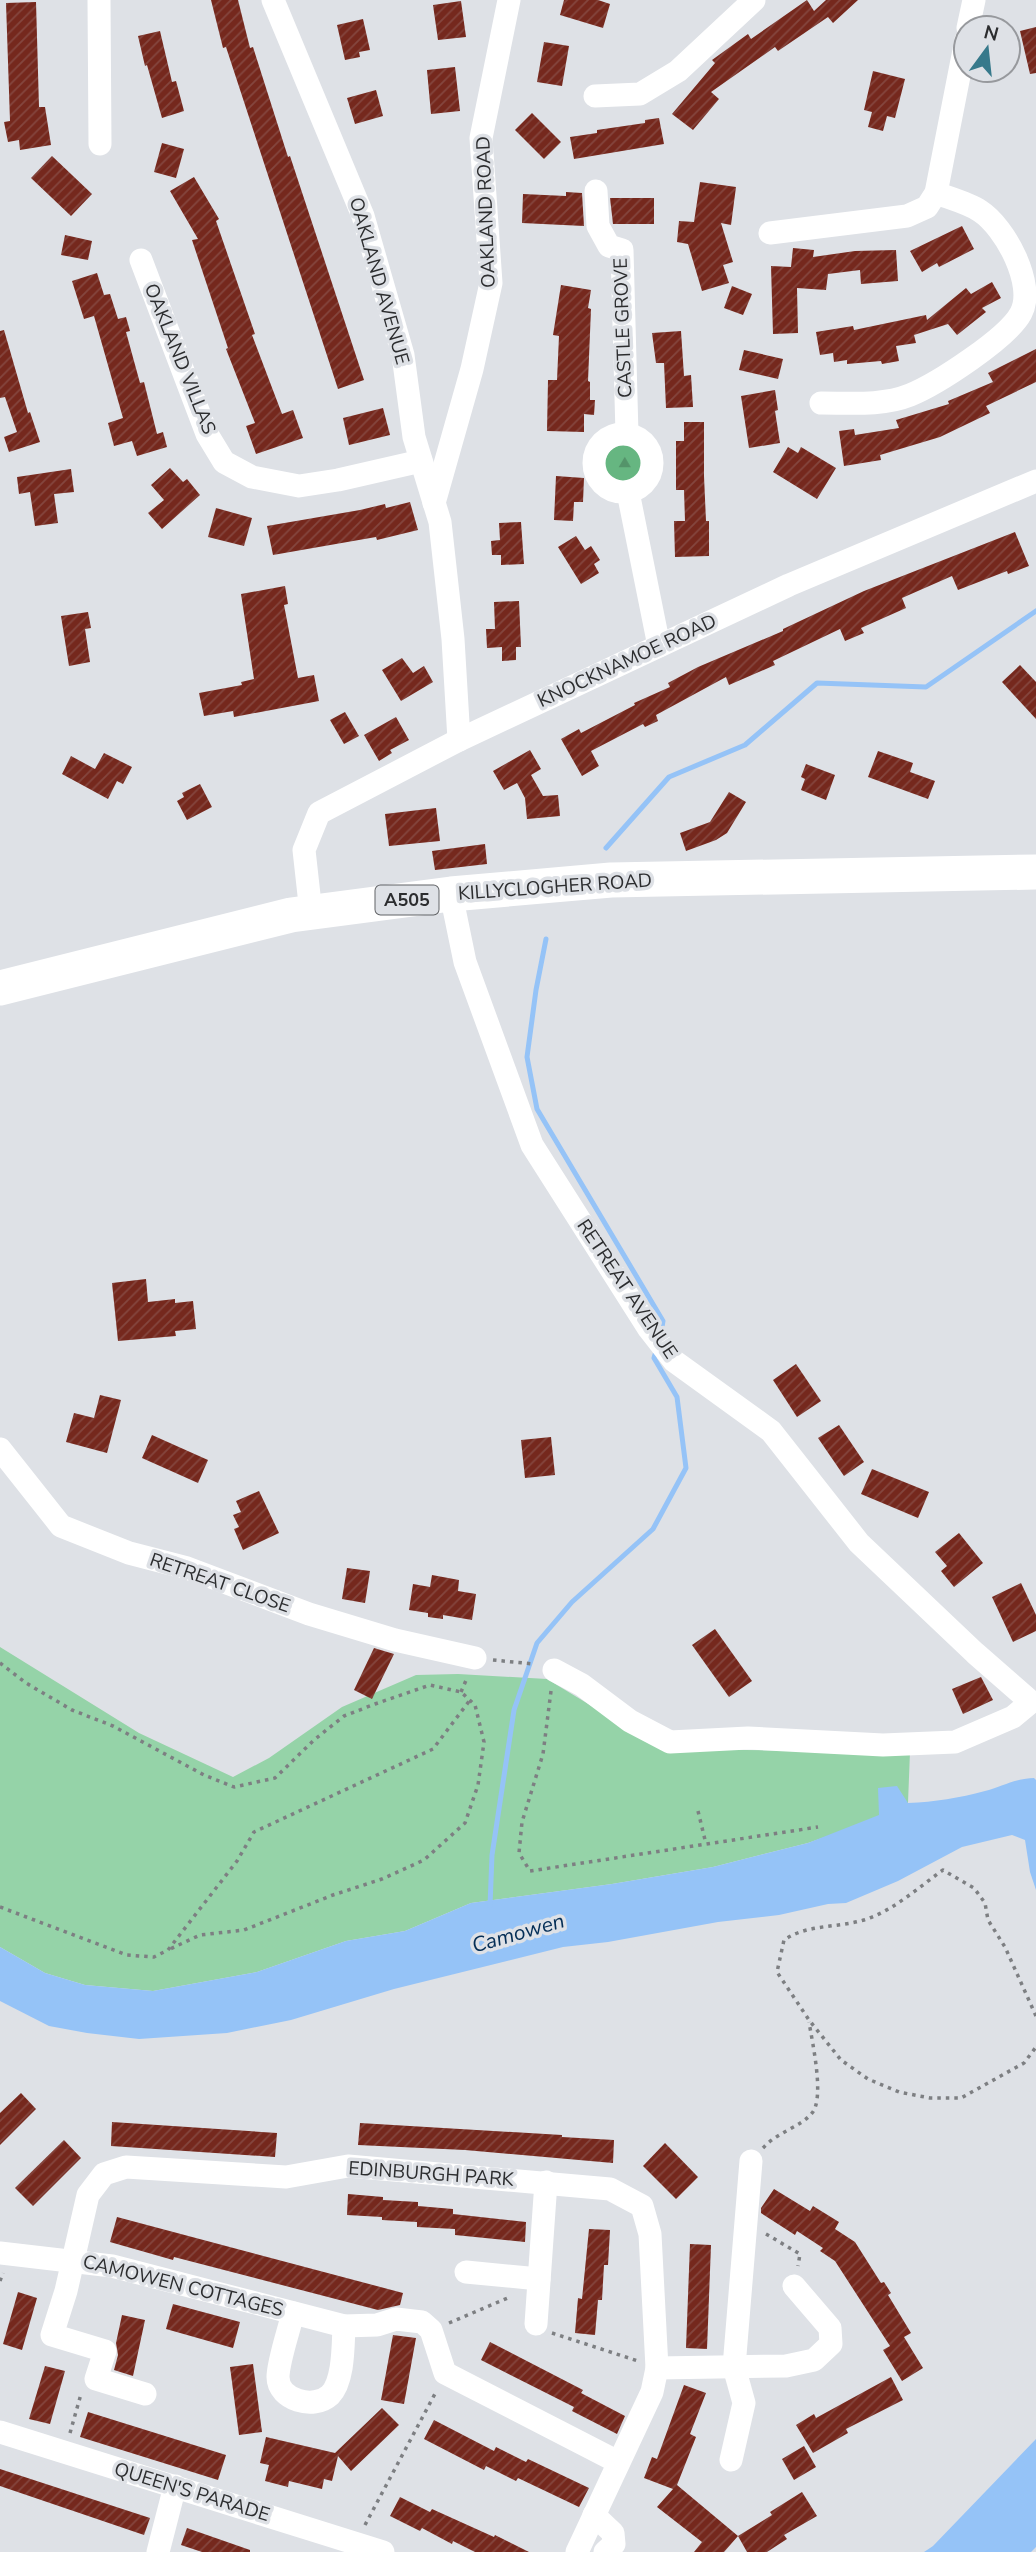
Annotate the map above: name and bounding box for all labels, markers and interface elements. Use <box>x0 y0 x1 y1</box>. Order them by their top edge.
north arrow <box>952 14 1022 84</box>
text: N <box>981 19 1001 48</box>
street label: OAKLAND ROAD <box>470 136 502 288</box>
street label: OAKLAND AVENUE <box>343 194 415 368</box>
street label: CASTLE GROVE <box>608 258 638 398</box>
street label: OAKLAND VILLAS <box>138 280 222 438</box>
street label: KNOCKNAMOE ROAD <box>533 608 721 714</box>
street label: KILLYCLOGHER ROAD <box>457 867 653 907</box>
road number: A505 <box>376 886 438 915</box>
street label: RETREAT AVENUE <box>571 1214 683 1364</box>
street label: RETREAT CLOSE <box>146 1547 294 1619</box>
water label: Camowen <box>468 1906 568 1960</box>
street label: EDINBURGH PARK <box>347 2155 516 2193</box>
street label: CAMOWEN COTTAGES <box>80 2249 286 2323</box>
street label: QUEEN'S PARADE <box>111 2456 273 2528</box>

